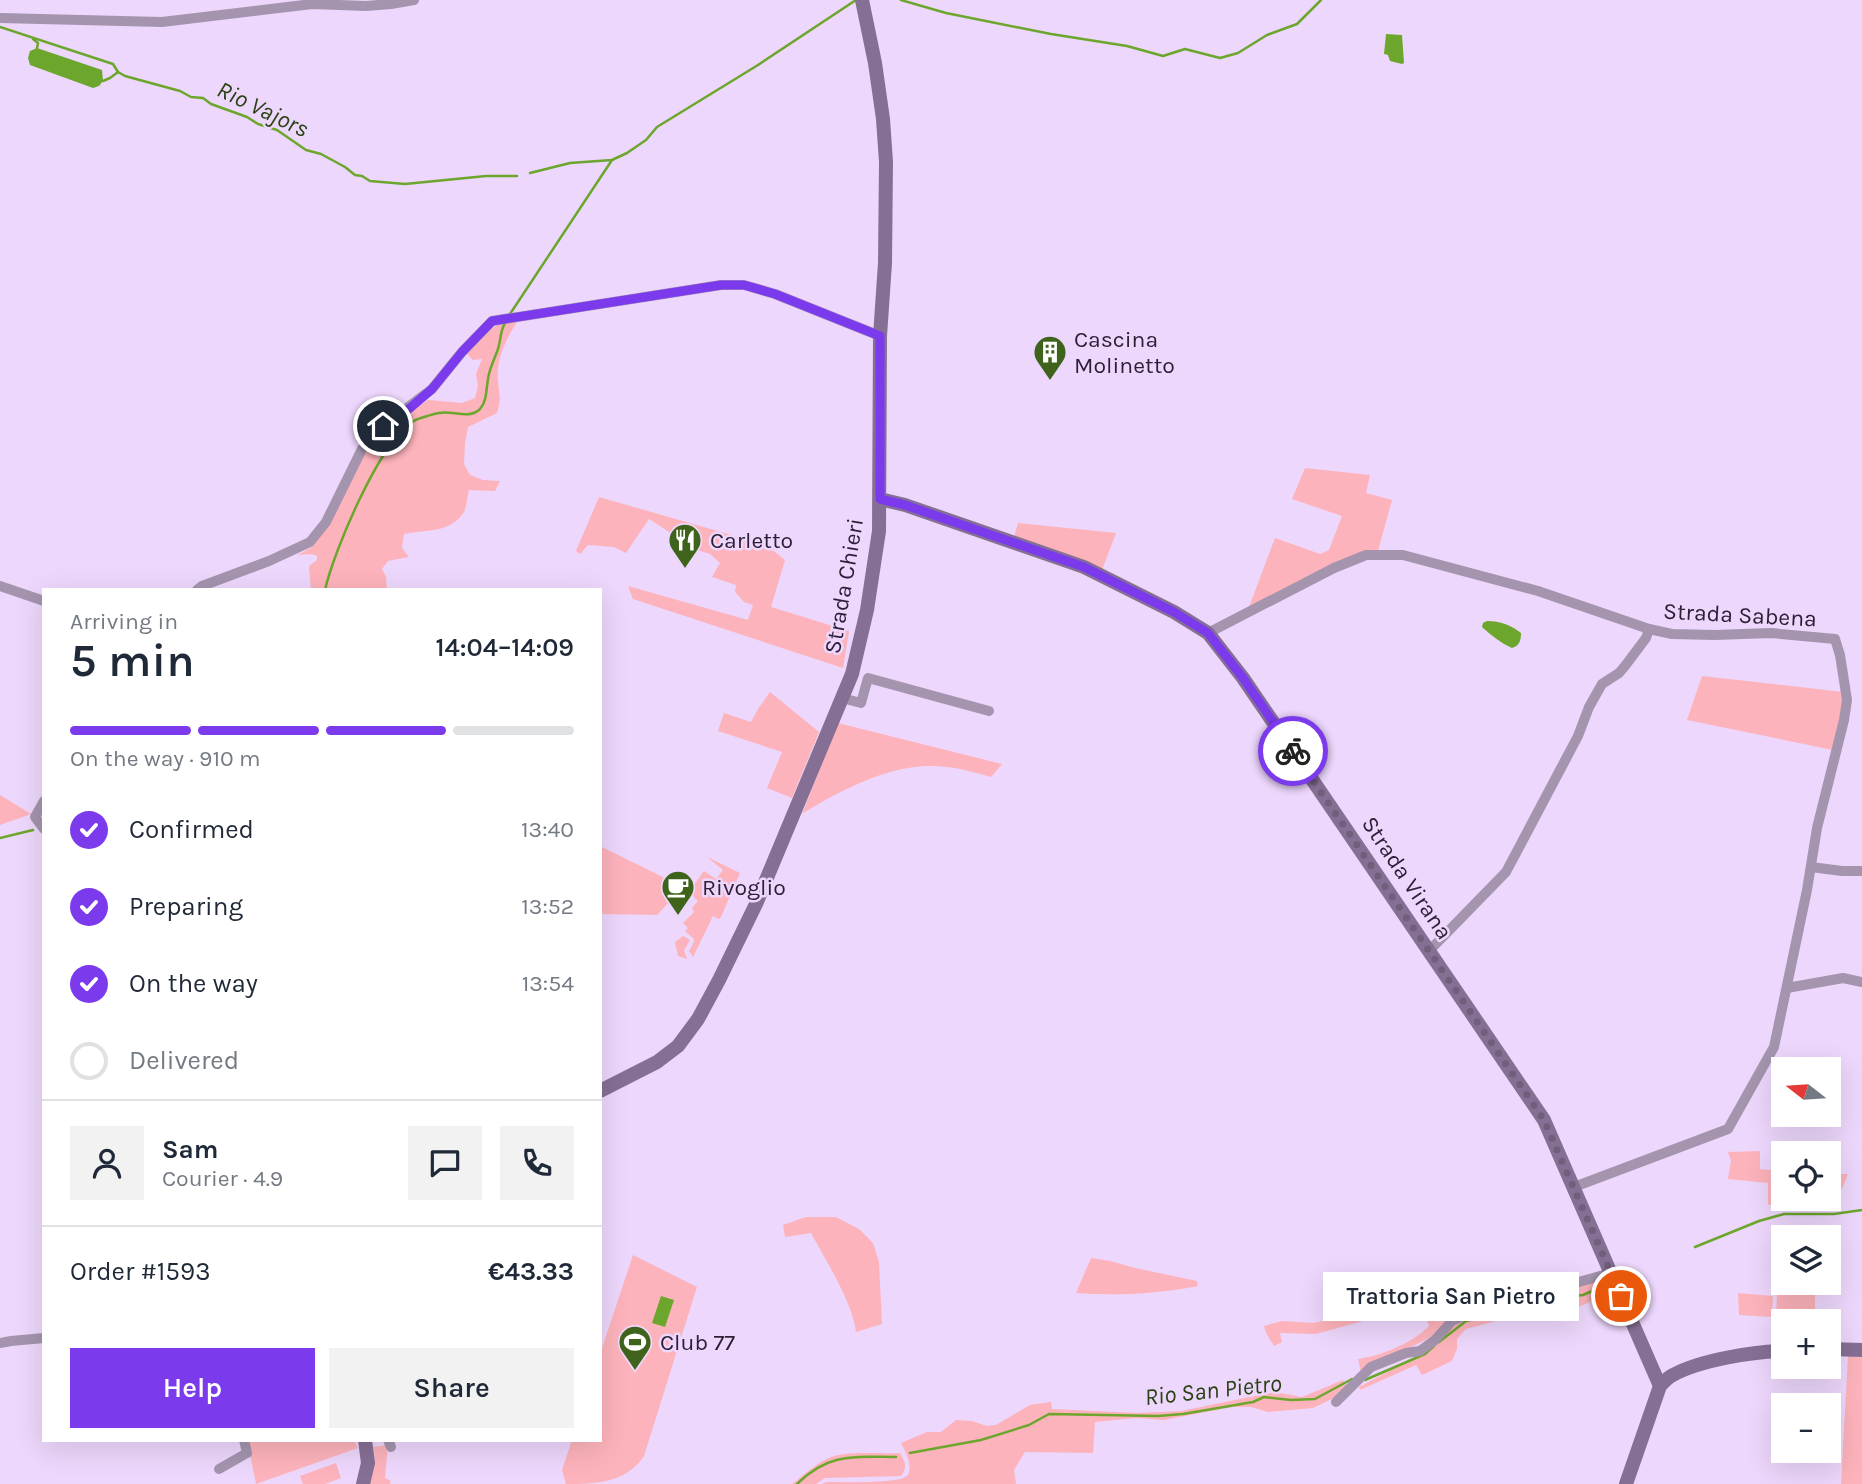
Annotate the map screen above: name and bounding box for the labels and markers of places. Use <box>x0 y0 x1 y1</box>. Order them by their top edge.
place label: Cascina Molinetto <box>1074 326 1175 379</box>
building icon: Cascina Molinetto <box>1031 333 1069 382</box>
pin <box>353 396 413 456</box>
restaurant icon: Carletto <box>666 521 704 570</box>
place label: Carletto <box>710 527 793 554</box>
cafe icon: Rivoglio <box>659 868 697 917</box>
place label: Rivoglio <box>702 874 786 901</box>
pin <box>1591 1266 1651 1326</box>
callout: Trattoria San Pietro <box>1324 1272 1579 1320</box>
sports icon: Club 77 <box>616 1323 654 1372</box>
place label: Club 77 <box>660 1329 735 1356</box>

